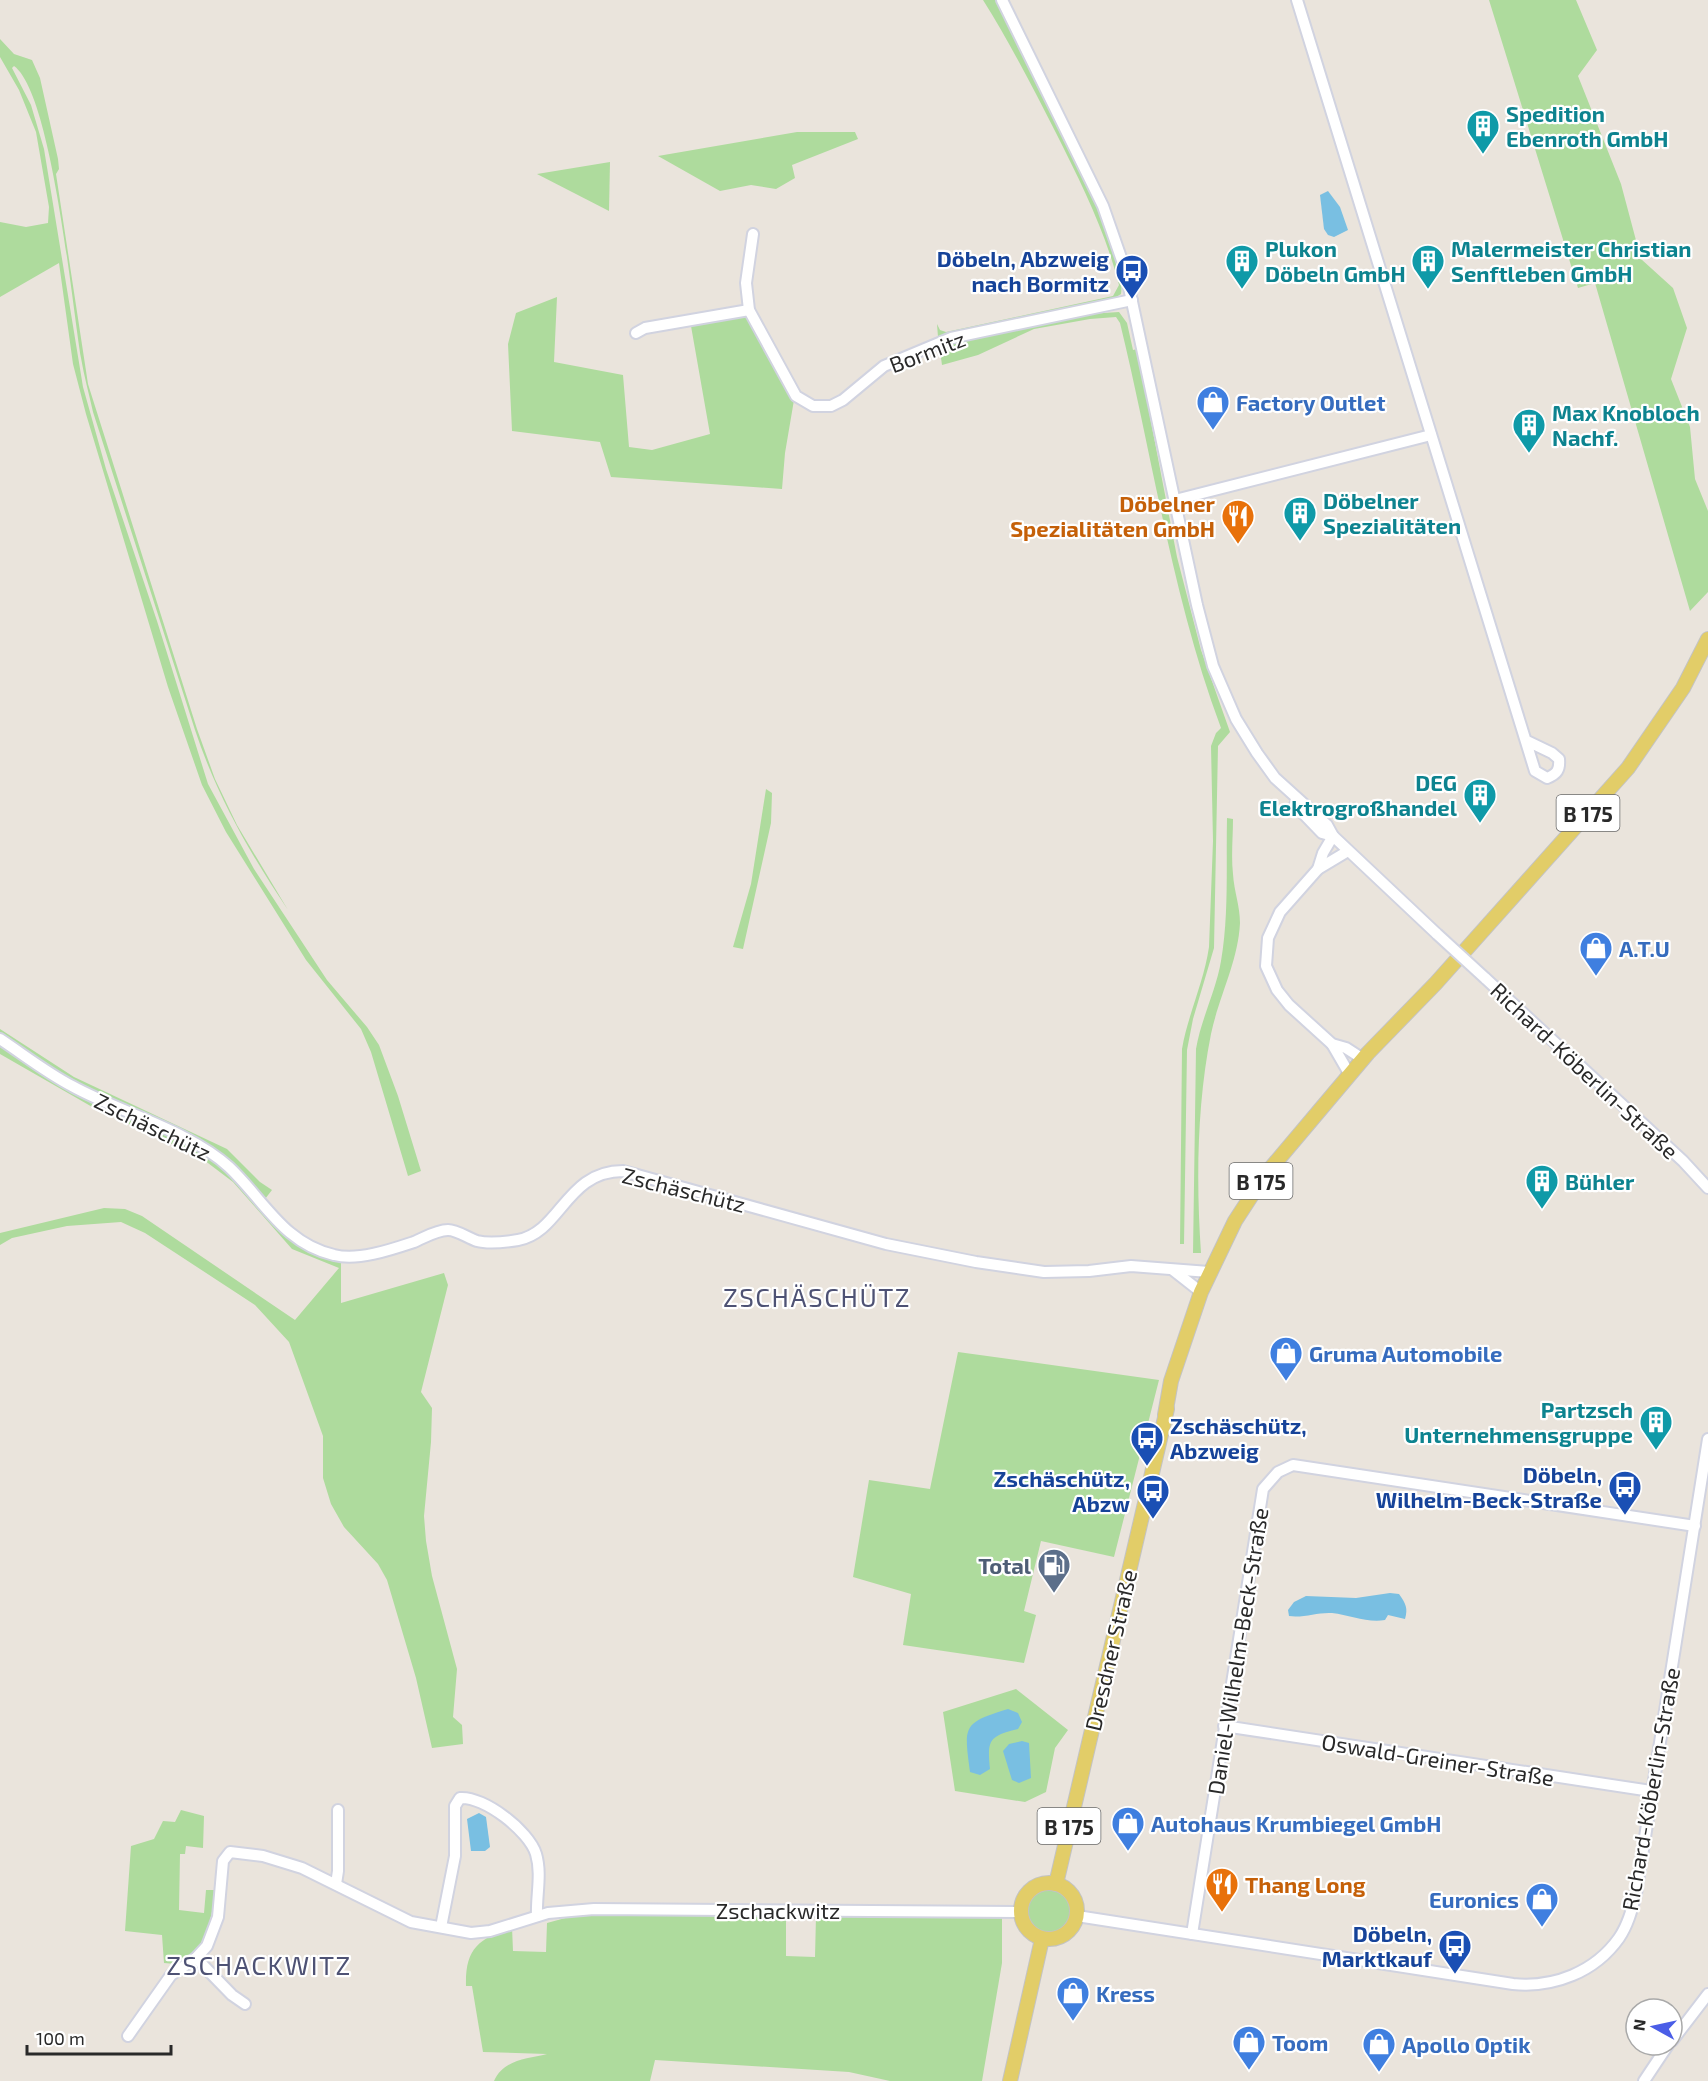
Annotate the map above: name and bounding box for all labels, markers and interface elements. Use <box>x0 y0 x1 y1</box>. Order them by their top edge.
place label: Spedition Ebenroth GmbH <box>1506 100 1668 151</box>
building icon: Spedition Ebenroth GmbH <box>1465 108 1501 155</box>
place label: Plukon Döbeln GmbH <box>1265 235 1406 286</box>
place label: Malermeister Christian Senftleben GmbH <box>1451 235 1692 286</box>
building icon: Plukon Döbeln GmbH <box>1224 243 1260 290</box>
building icon: Malermeister Christian Senftleben GmbH <box>1410 243 1446 290</box>
place label: Döbeln, Abzweig nach Bormitz <box>937 245 1109 296</box>
bus stop icon: Döbeln, Abzweig nach Bormitz <box>1114 253 1150 300</box>
street label: Bormitz <box>885 325 969 377</box>
shop icon: Factory Outlet <box>1195 384 1231 431</box>
place label: Factory Outlet <box>1236 389 1386 416</box>
place label: Max Knobloch Nachf. <box>1552 399 1700 450</box>
building icon: Max Knobloch Nachf. <box>1511 407 1547 454</box>
place label: Döbelner Spezialitäten <box>1323 487 1461 538</box>
place label: Döbelner Spezialitäten GmbH <box>1010 490 1216 541</box>
building icon: Döbelner Spezialitäten <box>1282 495 1318 542</box>
restaurant icon: Döbelner Spezialitäten GmbH <box>1220 498 1256 545</box>
place label: DEG Elektrogroßhandel <box>1259 769 1458 820</box>
building icon: DEG Elektrogroßhandel <box>1462 777 1498 824</box>
road number: B 175 <box>1556 795 1620 831</box>
shop icon: A.T.U <box>1578 930 1614 977</box>
place label: A.T.U <box>1619 935 1670 961</box>
street label: Richard-Köberlin-Straße <box>1486 976 1684 1164</box>
street label: Zschäschütz <box>91 1087 215 1165</box>
street label: Zschäschütz <box>620 1161 748 1217</box>
road number: B 175 <box>1230 1163 1292 1199</box>
building icon: Bühler <box>1524 1163 1560 1210</box>
place label: Bühler <box>1565 1168 1635 1194</box>
district label: ZSCHÄSCHÜTZ <box>723 1281 911 1312</box>
shop icon: Gruma Automobile <box>1268 1335 1304 1382</box>
place label: Gruma Automobile <box>1309 1340 1502 1366</box>
place label: Partzsch Unternehmensgruppe <box>1404 1396 1633 1447</box>
building icon: Partzsch Unternehmensgruppe <box>1638 1404 1674 1451</box>
place label: Zschäschütz, Abzweig <box>1170 1412 1307 1463</box>
bus stop icon: Zschäschütz, Abzweig <box>1129 1420 1165 1467</box>
place label: Döbeln, Wilhelm-Beck-Straße <box>1376 1461 1602 1512</box>
place label: Zschäschütz, Abzw <box>993 1465 1130 1516</box>
bus stop icon: Döbeln, Wilhelm-Beck-Straße <box>1607 1469 1643 1516</box>
bus stop icon: Zschäschütz, Abzw <box>1135 1473 1171 1520</box>
street label: Daniel-Wilhelm-Beck-Straße <box>1201 1506 1273 1796</box>
fuel station icon: Total <box>1036 1547 1072 1594</box>
place label: Total <box>978 1552 1032 1578</box>
street label: Dresdner Straße <box>1079 1567 1141 1733</box>
street label: Richard-Köberlin-Straße <box>1616 1665 1684 1913</box>
street label: Oswald-Greiner-Straße <box>1320 1728 1556 1790</box>
shop icon: Autohaus Krumbiegel GmbH <box>1110 1805 1146 1852</box>
road number: B 175 <box>1038 1808 1100 1844</box>
place label: Autohaus Krumbiegel GmbH <box>1151 1810 1441 1836</box>
restaurant icon: Thang Long <box>1204 1866 1240 1913</box>
place label: Thang Long <box>1245 1871 1366 1897</box>
shop icon: Euronics <box>1524 1881 1560 1928</box>
place label: Euronics <box>1429 1886 1519 1912</box>
street label: Zschackwitz <box>716 1897 840 1923</box>
place label: Döbeln, Marktkauf <box>1322 1920 1433 1971</box>
bus stop icon: Döbeln, Marktkauf <box>1437 1928 1473 1975</box>
district label: ZSCHACKWITZ <box>166 1949 352 1980</box>
shop icon: Kress <box>1055 1975 1091 2022</box>
place label: Kress <box>1096 1980 1155 2006</box>
north arrow <box>1624 1997 1684 2057</box>
scale bar <box>27 2018 171 2056</box>
text: N <box>1628 2018 1649 2032</box>
shop icon: Toom <box>1231 2024 1267 2071</box>
shop icon: Apollo Optik <box>1361 2026 1397 2073</box>
text: 100 m <box>36 2027 85 2049</box>
place label: Toom <box>1272 2029 1328 2055</box>
place label: Apollo Optik <box>1402 2031 1531 2057</box>

